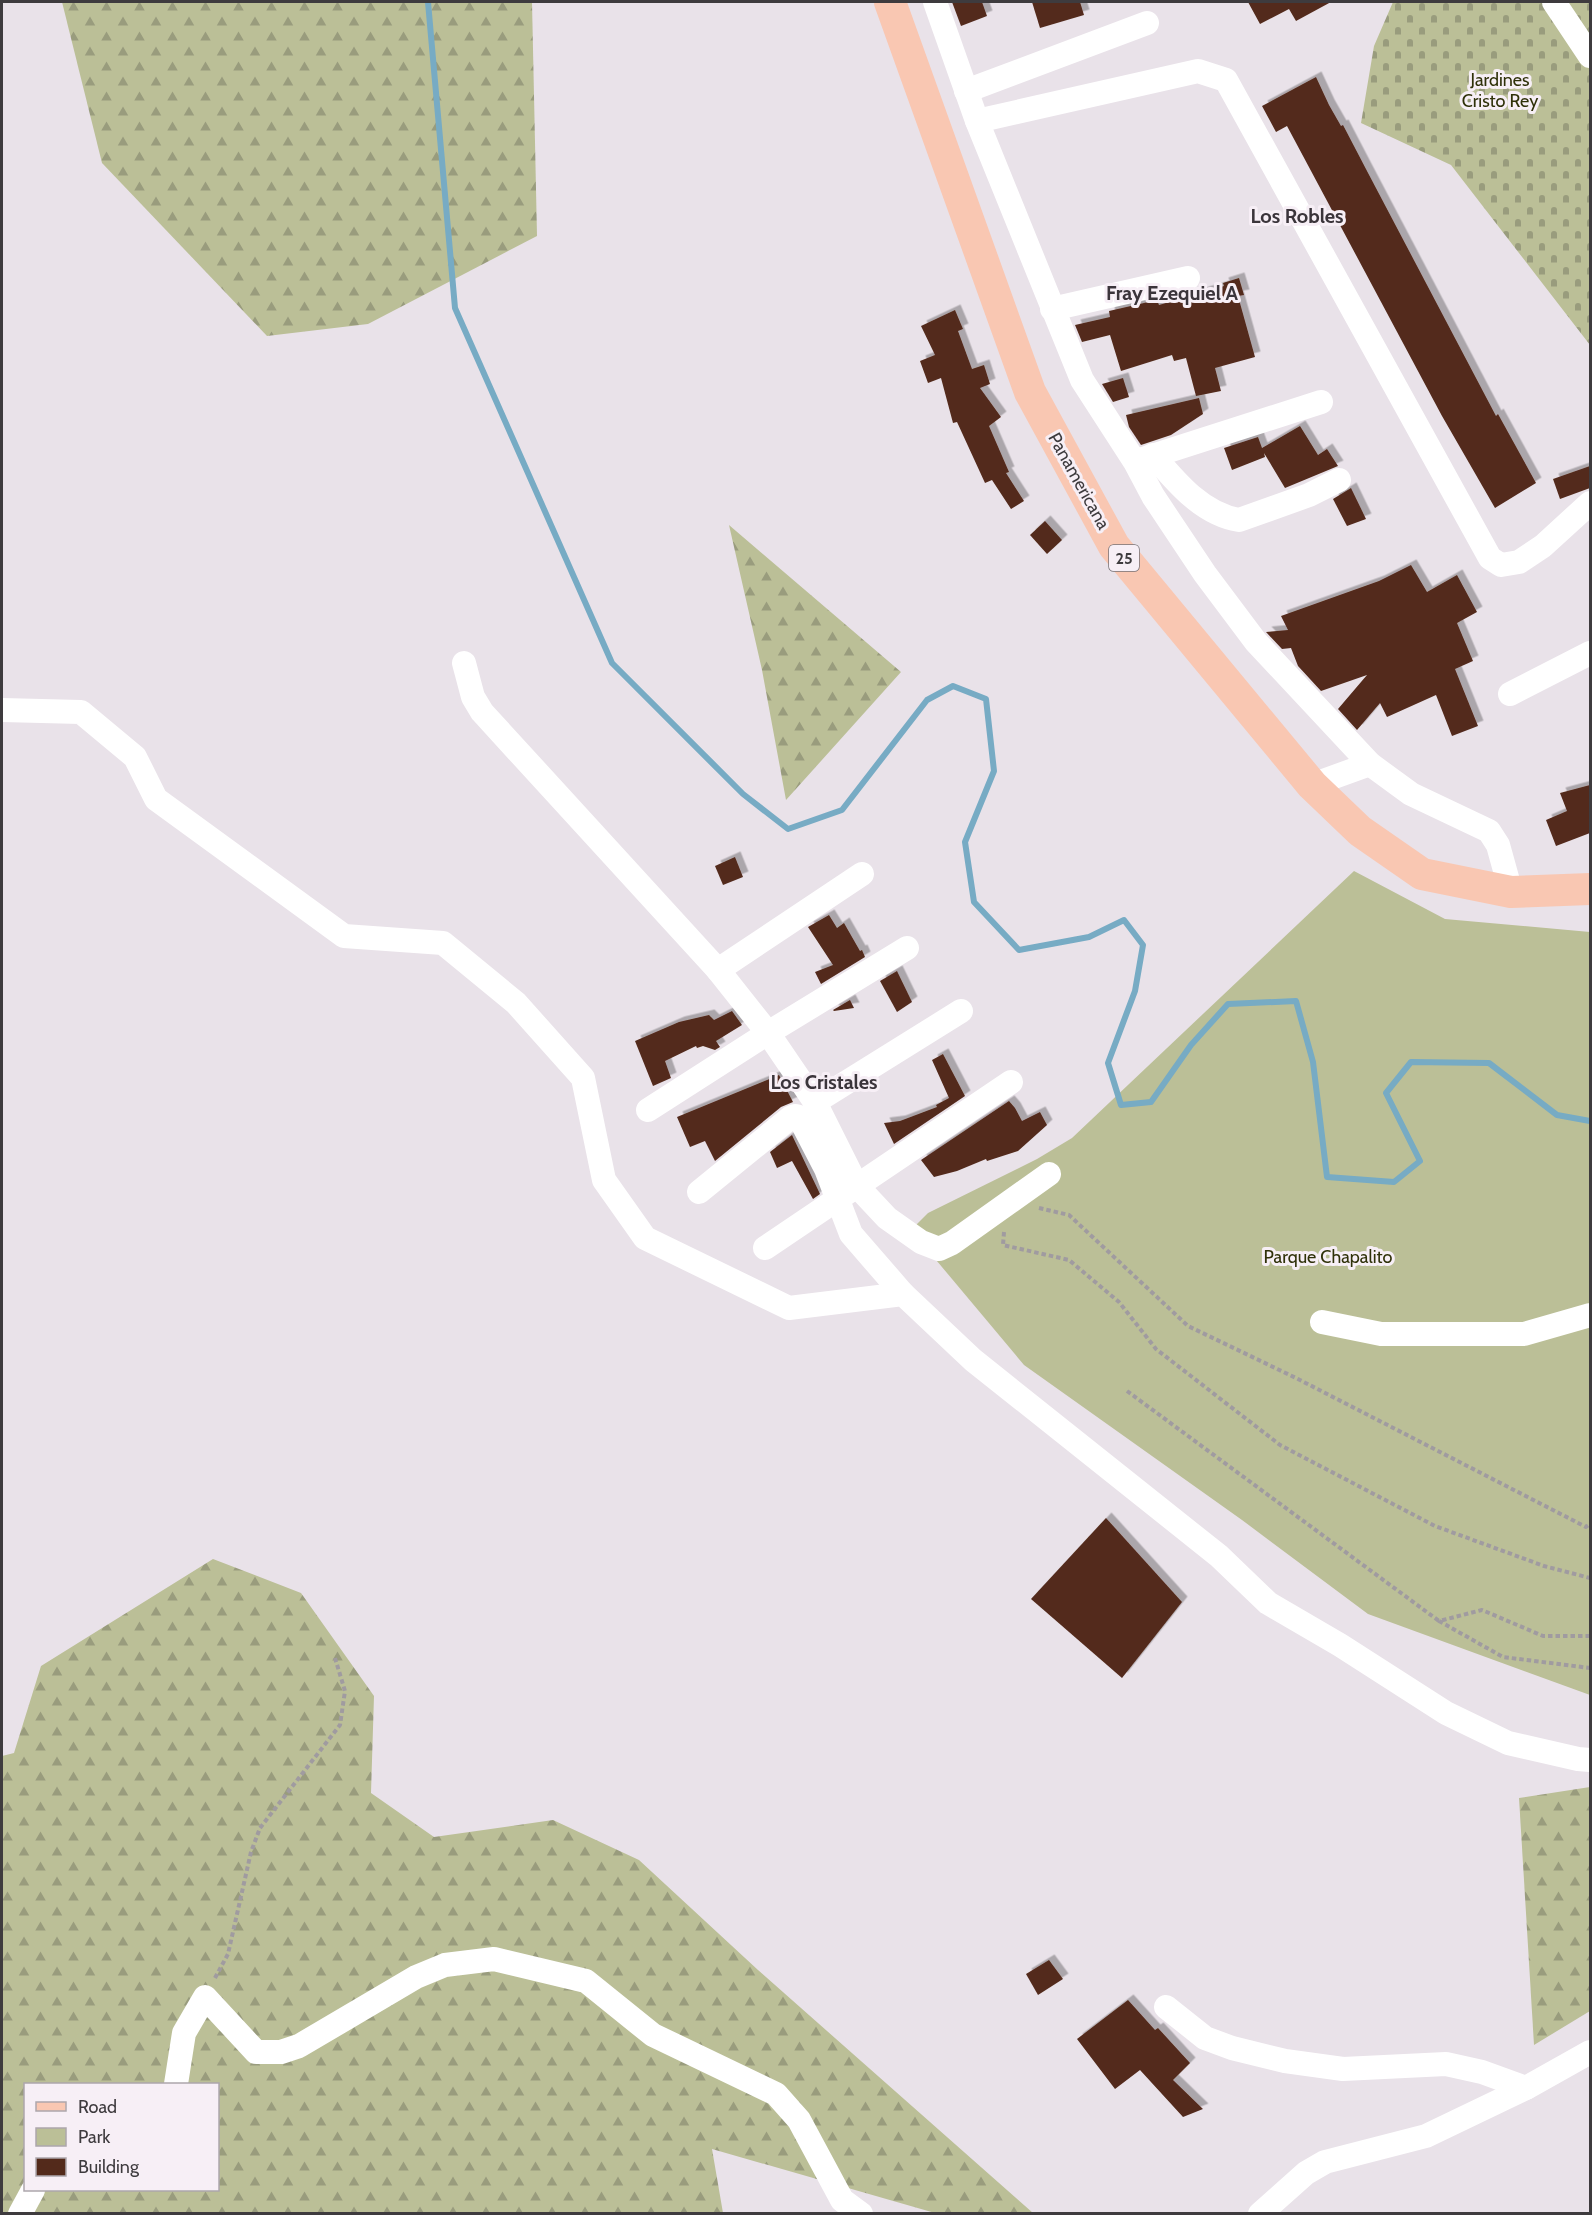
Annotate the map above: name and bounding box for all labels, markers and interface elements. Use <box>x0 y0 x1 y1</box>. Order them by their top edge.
park label: Jardines Cristo Rey <box>1462 69 1538 112</box>
district label: Los Robles <box>1250 204 1344 228</box>
district label: Fray Ezequiel A <box>1106 281 1238 305</box>
street label: Panamericana <box>1043 429 1115 534</box>
road number: 25 <box>1109 545 1139 571</box>
district label: Los Cristales <box>770 1070 878 1094</box>
park label: Parque Chapalito <box>1264 1246 1393 1268</box>
legend <box>24 2083 219 2191</box>
text: Road <box>78 2096 117 2118</box>
text: Park <box>78 2126 111 2148</box>
text: Building <box>78 2156 140 2178</box>

